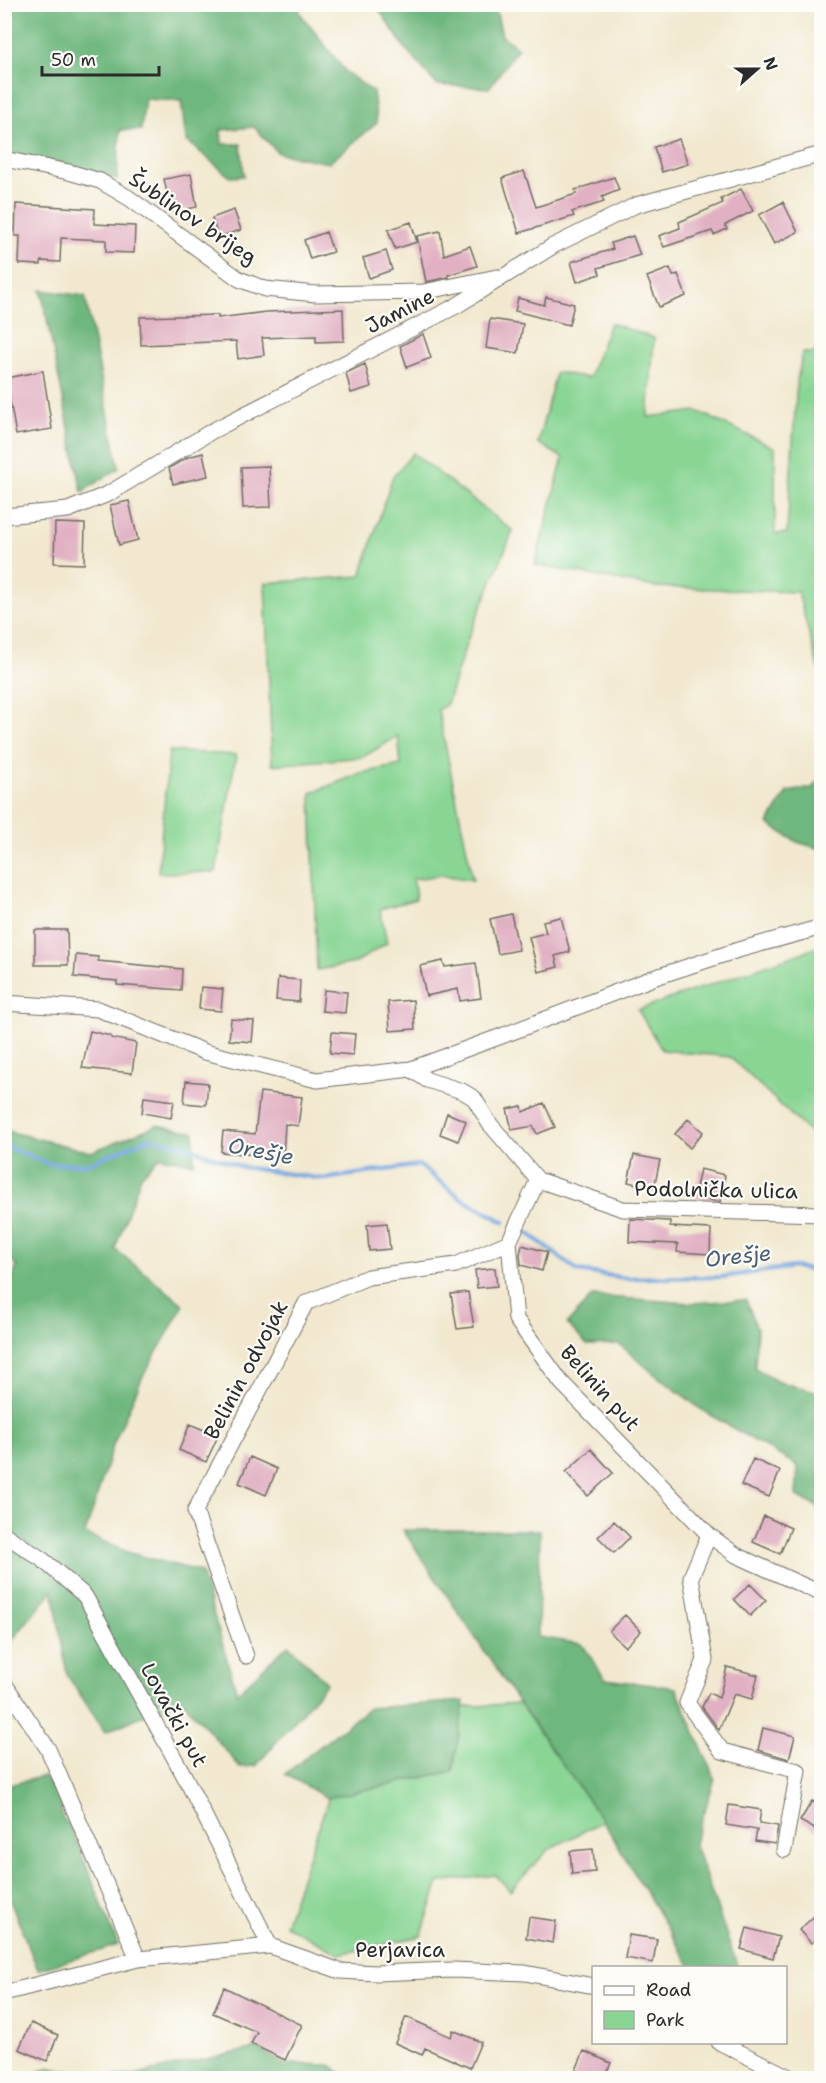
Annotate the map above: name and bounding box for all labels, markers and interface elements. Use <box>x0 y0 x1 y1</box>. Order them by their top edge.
scale bar <box>42 39 159 77</box>
north arrow <box>727 39 787 99</box>
text: 50 m <box>51 48 96 72</box>
text: N <box>758 54 783 73</box>
street label: Šublinov brijeg <box>124 164 263 271</box>
street label: Jamine <box>361 282 439 340</box>
water label: Orešje <box>226 1130 296 1172</box>
street label: Podolnička ulica <box>634 1175 798 1205</box>
water label: Orešje <box>703 1238 773 1274</box>
street label: Belinin odvojak <box>197 1295 295 1445</box>
street label: Belinin put <box>554 1339 646 1437</box>
street label: Lovački put <box>134 1658 214 1772</box>
street label: Perjavica <box>355 1936 445 1964</box>
legend <box>592 1966 787 2044</box>
text: Road <box>646 1978 691 2002</box>
text: Park <box>646 2008 685 2032</box>

